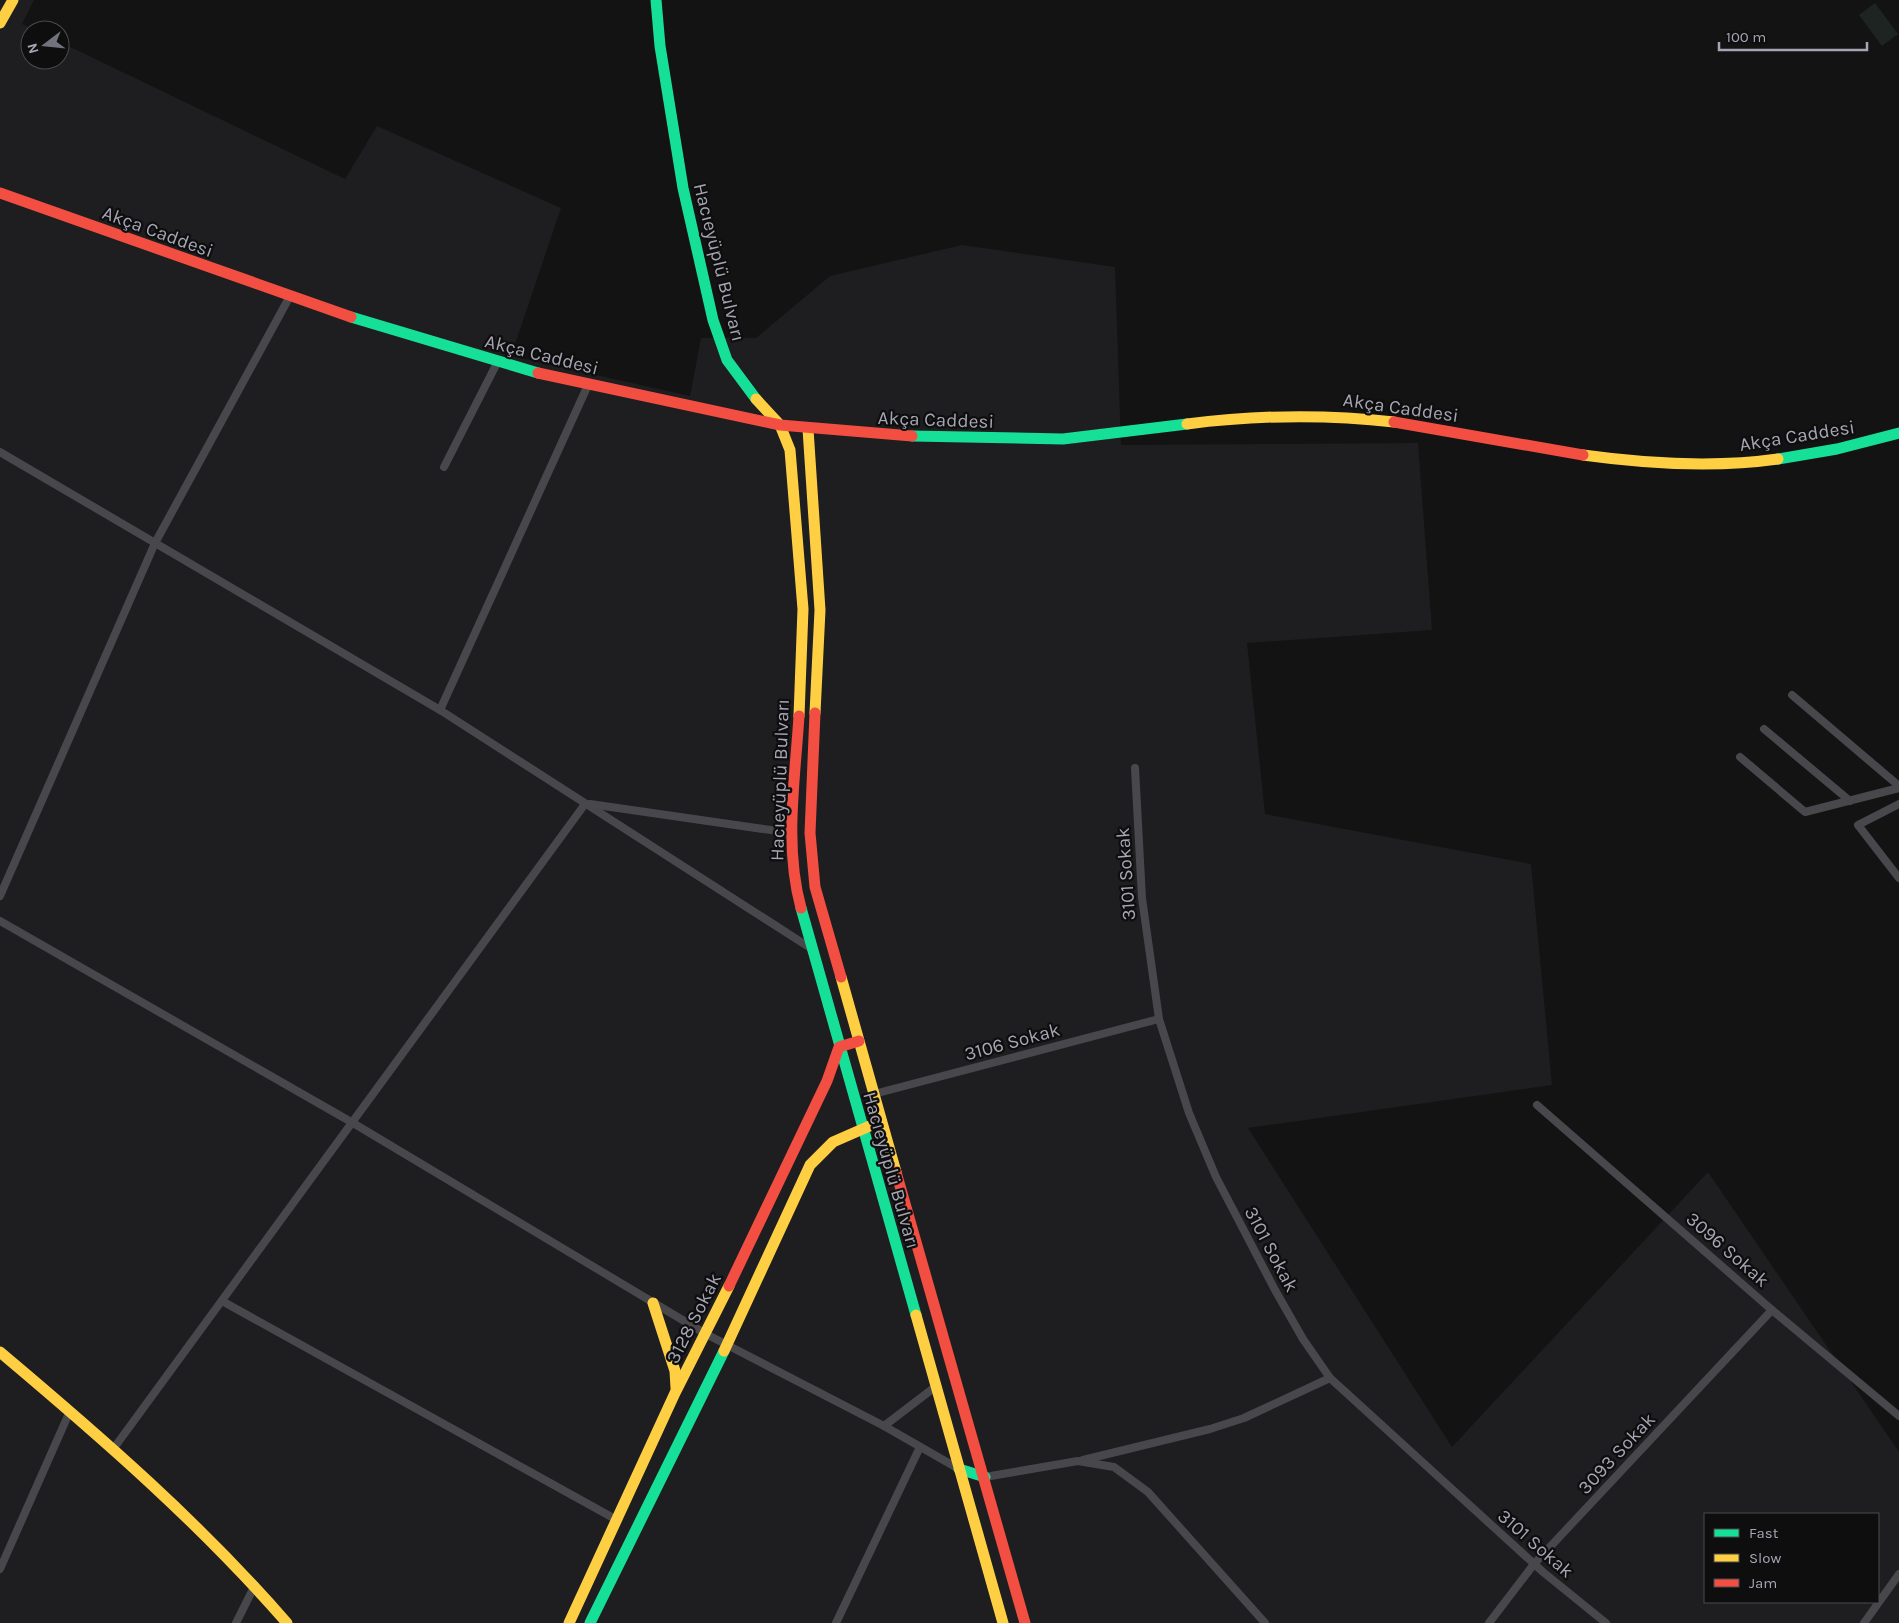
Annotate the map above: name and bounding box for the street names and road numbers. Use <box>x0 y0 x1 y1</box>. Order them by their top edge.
street label: Hacıeyüplü Bulvarı <box>689 181 749 344</box>
street label: Akça Caddesi <box>99 202 216 262</box>
street label: Akça Caddesi <box>483 330 601 380</box>
street label: Akça Caddesi <box>1342 389 1460 427</box>
street label: Akça Caddesi <box>877 407 995 433</box>
street label: Akça Caddesi <box>1738 416 1856 456</box>
street label: Hacıeyüplü Bulvarı <box>766 699 794 862</box>
street label: 3101 Sokak <box>1112 826 1140 921</box>
street label: 3106 Sokak <box>962 1019 1063 1065</box>
street label: Hacıeyüplü Bulvarı <box>858 1089 924 1251</box>
street label: 3101 Sokak <box>1240 1203 1303 1296</box>
street label: 3096 Sokak <box>1681 1208 1774 1292</box>
street label: 3128 Sokak <box>662 1269 726 1367</box>
street label: 3093 Sokak <box>1574 1408 1660 1499</box>
street label: 3101 Sokak <box>1493 1505 1578 1583</box>

